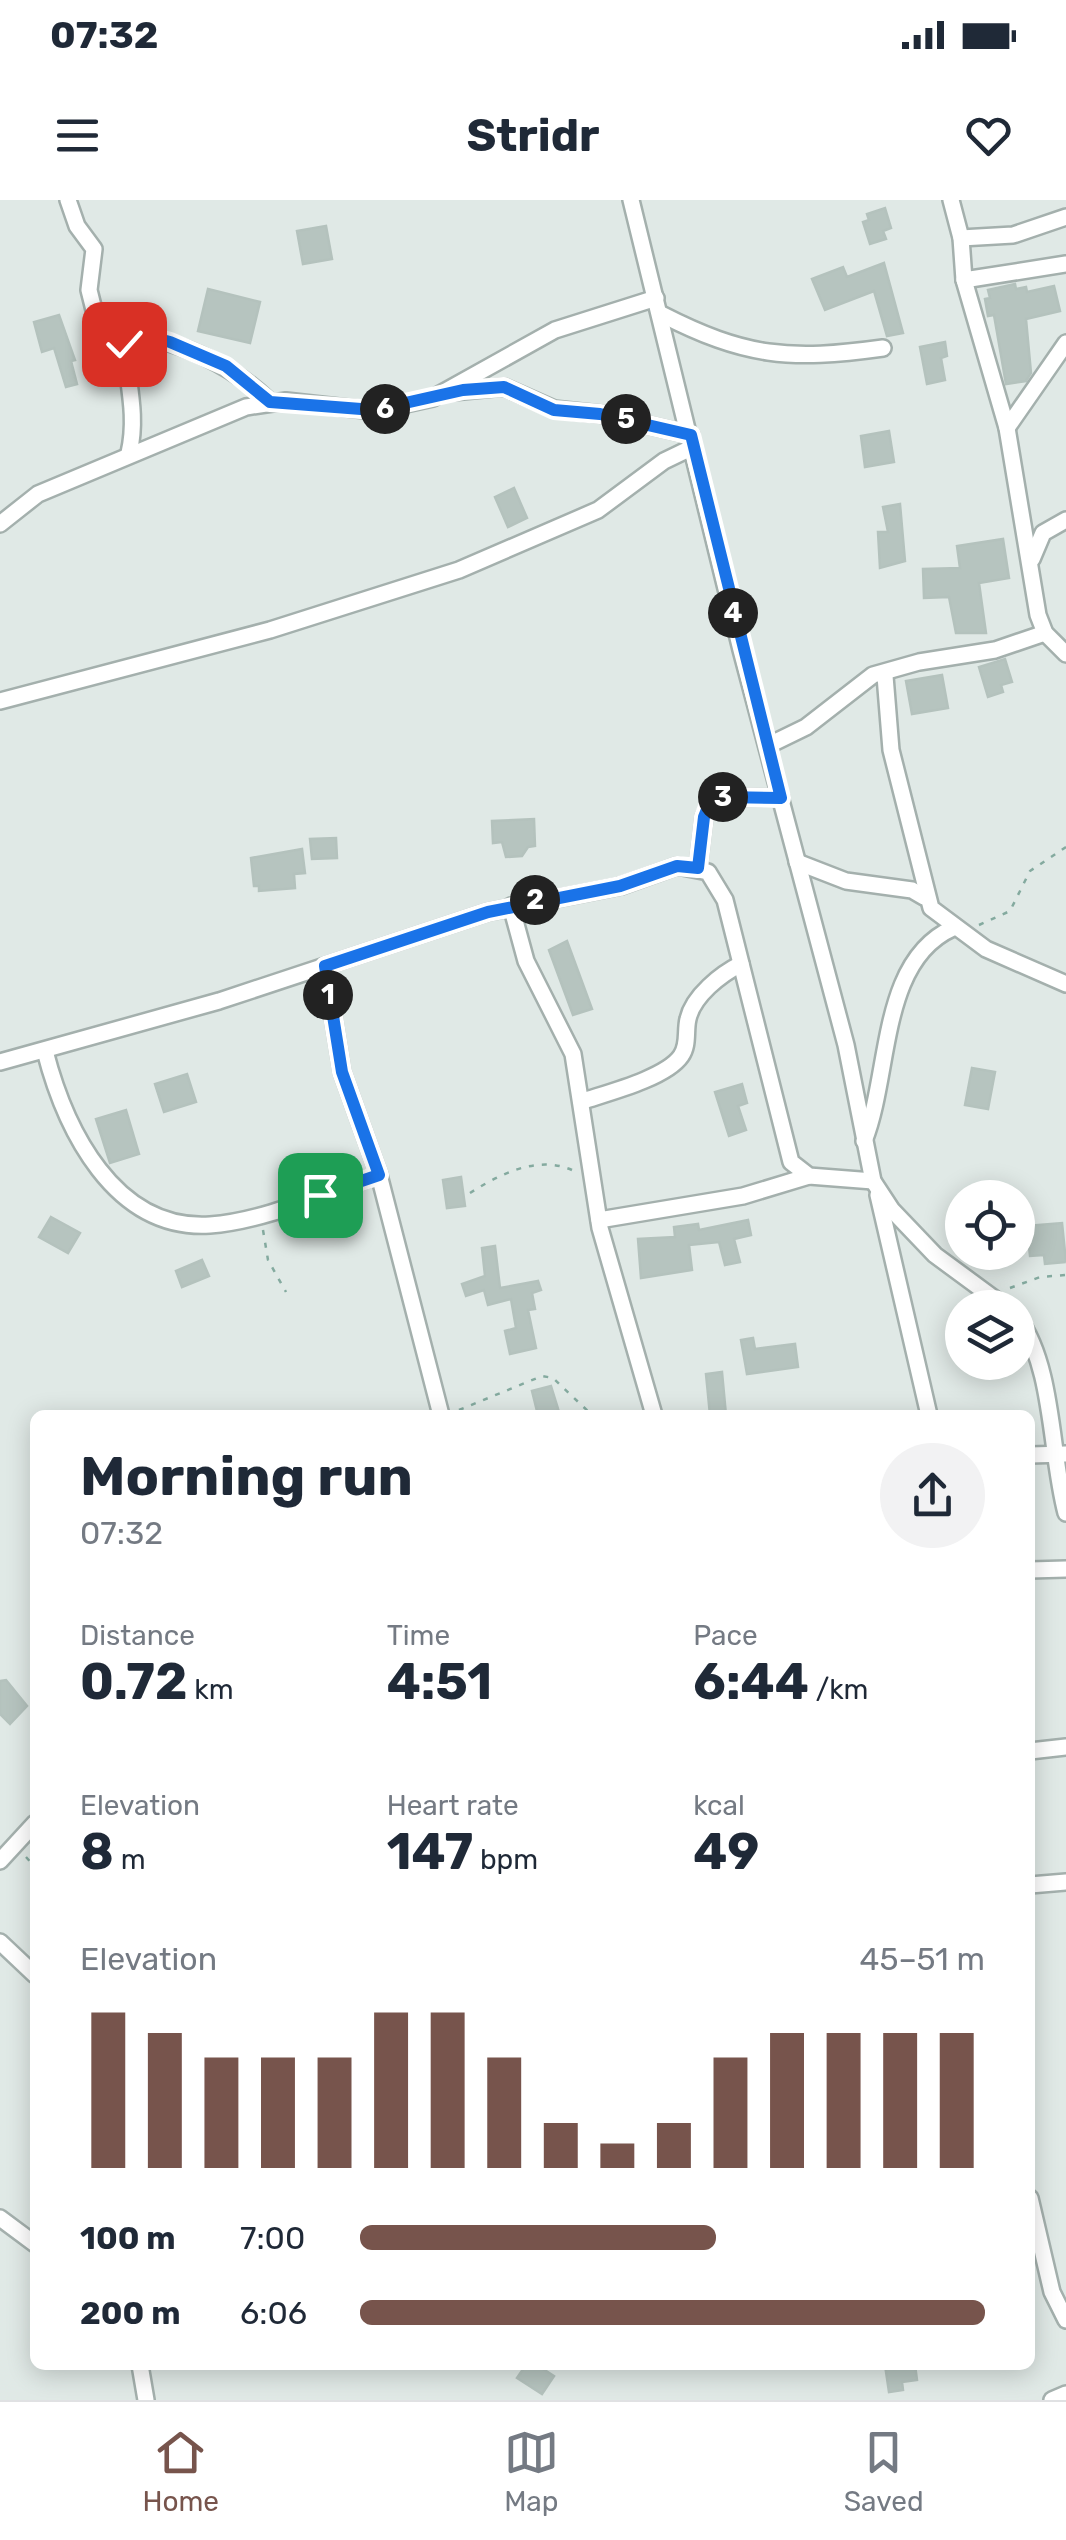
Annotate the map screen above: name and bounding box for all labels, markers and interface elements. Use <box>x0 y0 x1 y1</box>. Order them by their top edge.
text: 07:32 <box>50 12 158 58</box>
icon: menu <box>50 108 105 163</box>
icon: heart <box>961 108 1016 163</box>
text: Stridr <box>467 109 599 162</box>
pin <box>82 302 167 387</box>
icon: check <box>97 317 152 372</box>
pin: 6 <box>360 384 410 434</box>
text: 6 <box>376 392 394 425</box>
pin: 5 <box>601 394 651 444</box>
text: 5 <box>617 402 635 435</box>
pin: 4 <box>708 588 758 638</box>
text: 4 <box>723 596 743 629</box>
pin: 3 <box>698 772 748 822</box>
text: 3 <box>714 780 732 813</box>
pin: 2 <box>510 875 560 925</box>
text: 2 <box>526 883 544 916</box>
pin: 1 <box>303 970 353 1020</box>
text: 1 <box>321 978 335 1011</box>
pin <box>278 1153 363 1238</box>
icon: arrive <box>293 1168 348 1223</box>
map controls <box>945 1180 1035 1380</box>
button: locate <box>945 1180 1035 1270</box>
button: layers <box>945 1290 1035 1380</box>
button: share <box>880 1443 985 1548</box>
text: Morning run <box>80 1444 413 1509</box>
text: 07:32 <box>80 1514 163 1552</box>
text: Distance <box>80 1619 195 1652</box>
text: Time <box>387 1619 450 1652</box>
text: Pace <box>693 1619 758 1652</box>
text: 0.72 <box>80 1652 187 1712</box>
text: 4:51 <box>387 1652 492 1712</box>
text: 6:44 <box>693 1652 809 1712</box>
text: km <box>187 1673 234 1706</box>
text: /km <box>809 1673 868 1706</box>
text: Elevation <box>80 1789 200 1822</box>
text: Heart rate <box>387 1789 519 1822</box>
text: kcal <box>693 1789 745 1822</box>
text: 8 <box>80 1822 114 1882</box>
text: 147 <box>387 1822 473 1882</box>
text: 49 <box>693 1822 759 1882</box>
text: m <box>114 1843 146 1876</box>
text: bpm <box>473 1843 538 1876</box>
text: Elevation <box>80 1940 217 1978</box>
text: 45–51 m <box>860 1940 985 1978</box>
text: 100 m <box>80 2219 176 2257</box>
text: 7:00 <box>240 2219 305 2257</box>
text: 200 m <box>80 2294 180 2332</box>
text: 6:06 <box>240 2294 307 2332</box>
tab: Home <box>142 2425 219 2518</box>
tab: Map <box>504 2425 559 2518</box>
tab: Saved <box>844 2425 924 2518</box>

